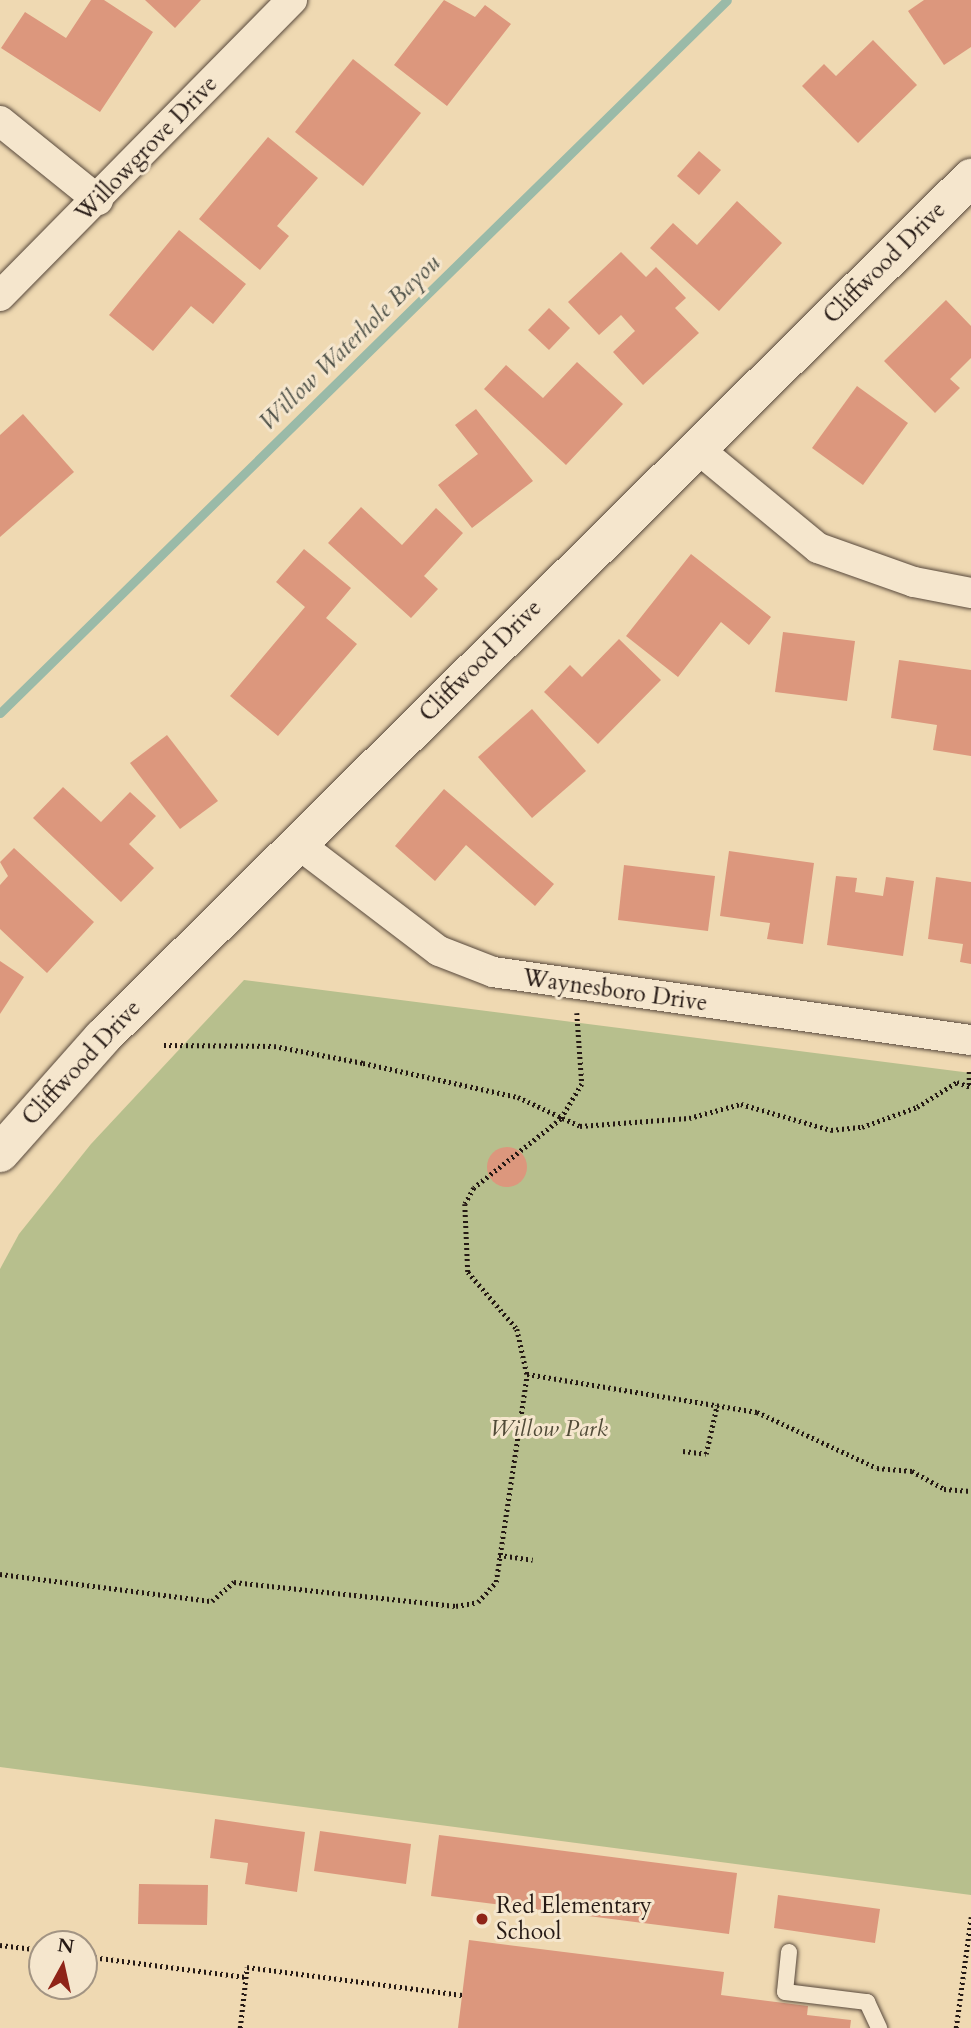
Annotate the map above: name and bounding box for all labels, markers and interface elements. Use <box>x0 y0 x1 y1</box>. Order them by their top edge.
street label: Willowgrove Drive <box>70 70 224 228</box>
street label: Cliffwood Drive <box>818 196 952 330</box>
water label: Willow Waterhole Bayou <box>253 249 447 437</box>
street label: Cliffwood Drive <box>414 594 548 728</box>
street label: Waynesboro Drive <box>521 964 709 1018</box>
street label: Cliffwood Drive <box>17 995 147 1131</box>
park label: Willow Park <box>490 1415 608 1443</box>
place label: Red Elementary School <box>496 1892 652 1946</box>
marker: Red Elementary School <box>474 1911 490 1927</box>
north arrow <box>28 1930 98 2000</box>
text: N <box>56 1932 76 1960</box>

